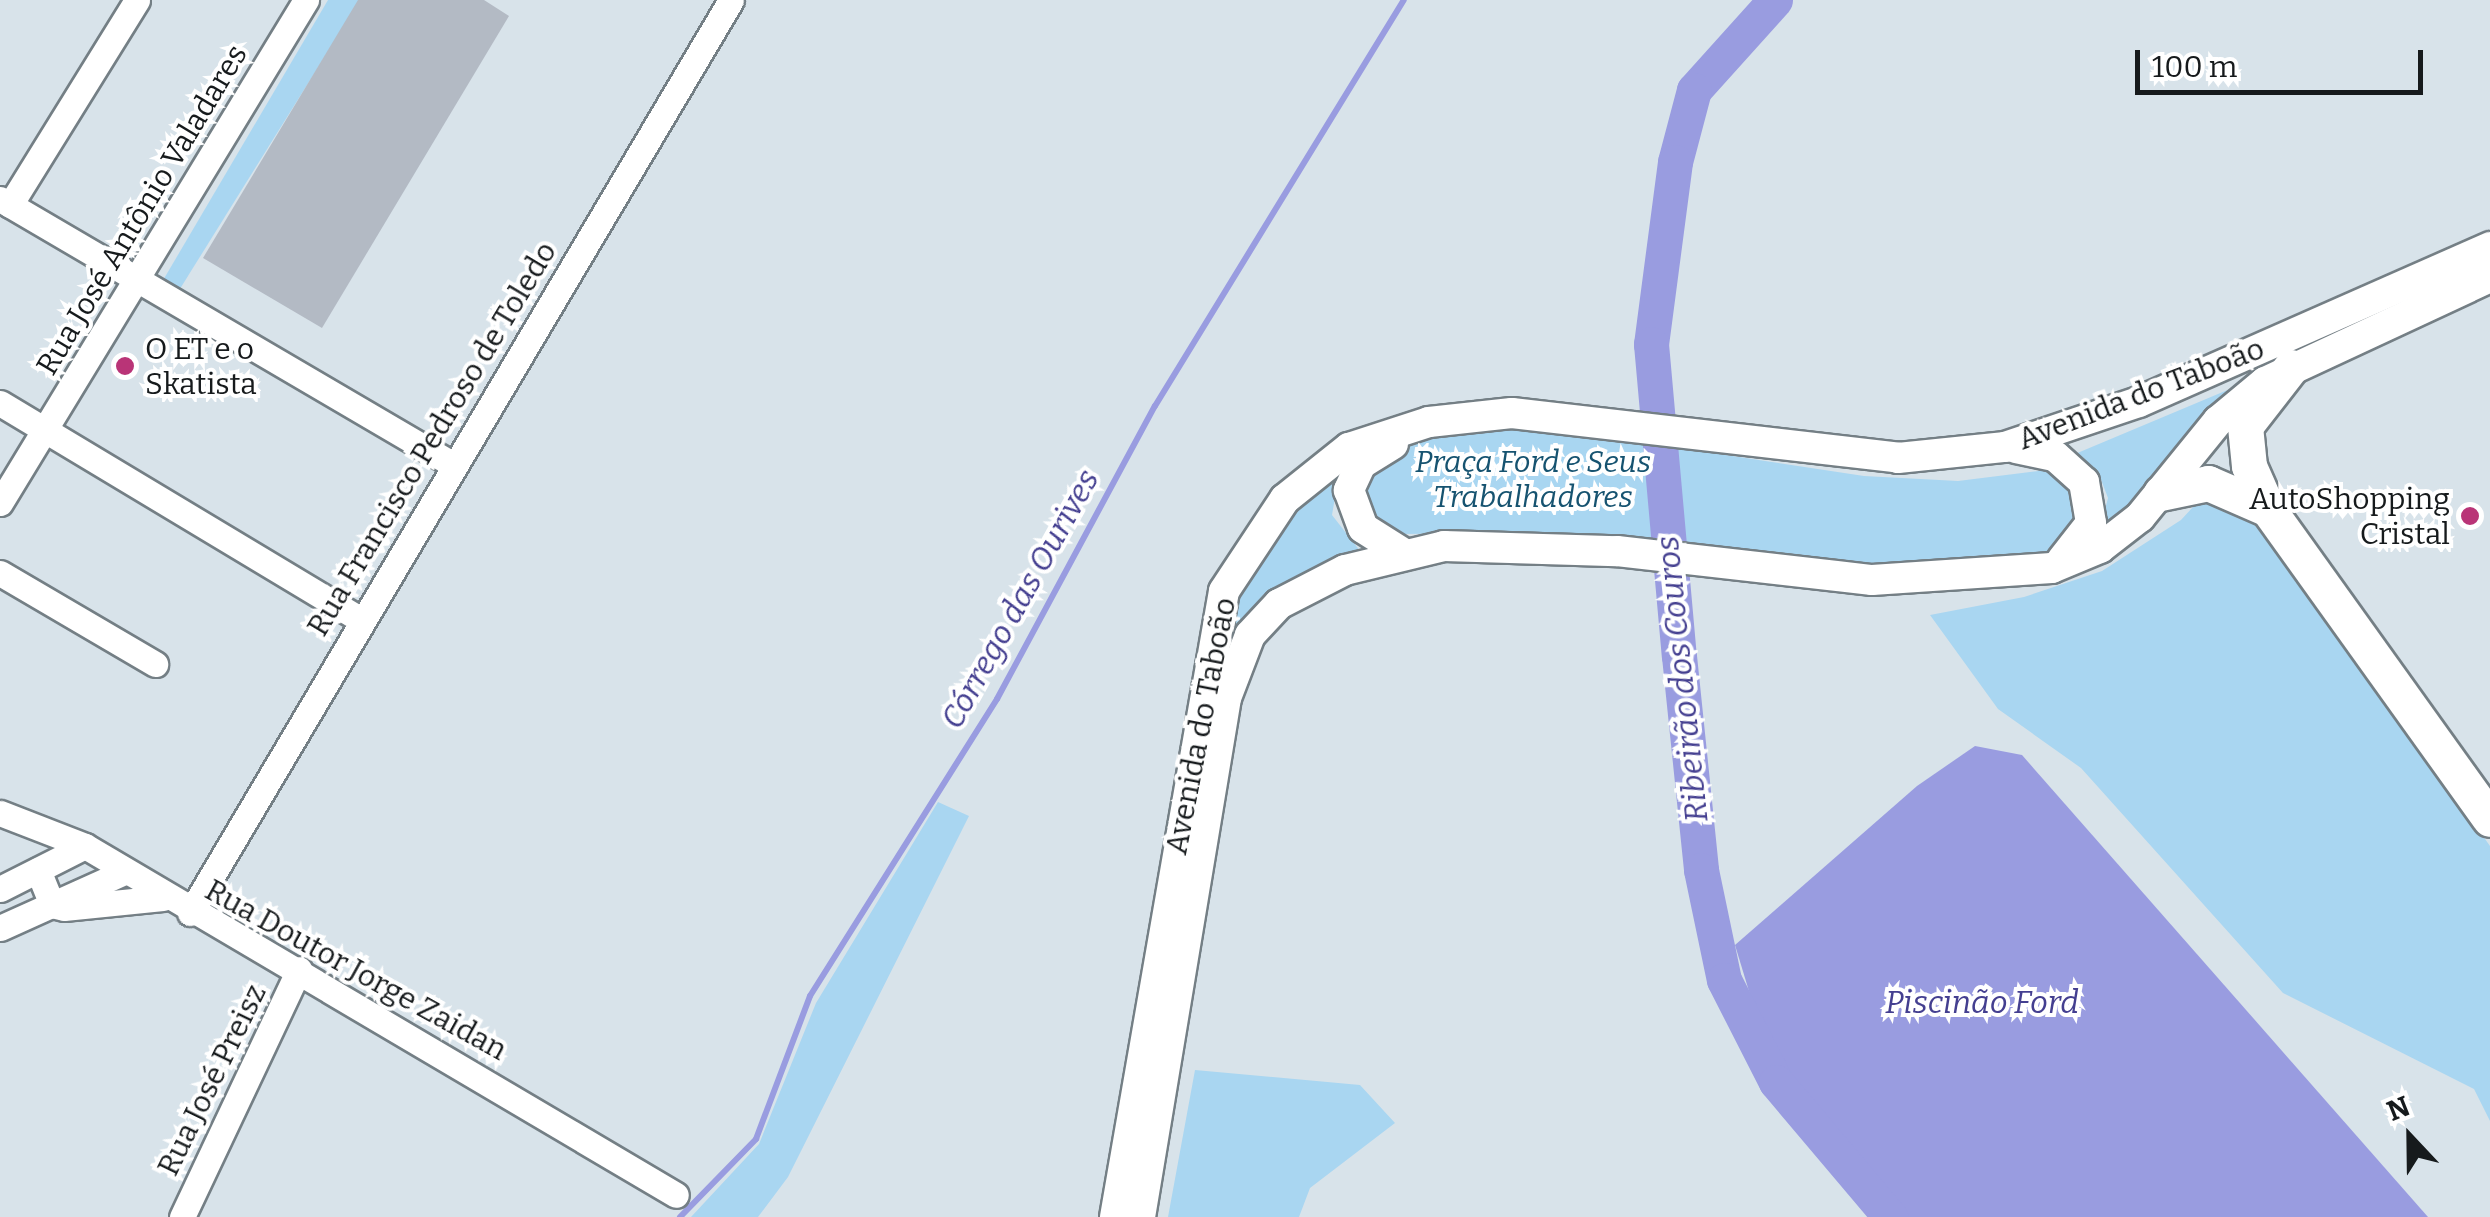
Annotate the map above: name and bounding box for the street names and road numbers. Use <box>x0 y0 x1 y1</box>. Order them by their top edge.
street label: Rua José Antônio Valadares <box>29 38 255 382</box>
street label: Rua Francisco Pedroso de Toledo <box>300 235 564 643</box>
street label: Avenida do Taboão <box>2013 330 2269 458</box>
street label: Avenida do Taboão <box>1158 595 1244 857</box>
street label: Rua Doutor Jorge Zaidan <box>199 872 513 1068</box>
street label: Rua José Preisz <box>150 979 274 1181</box>

